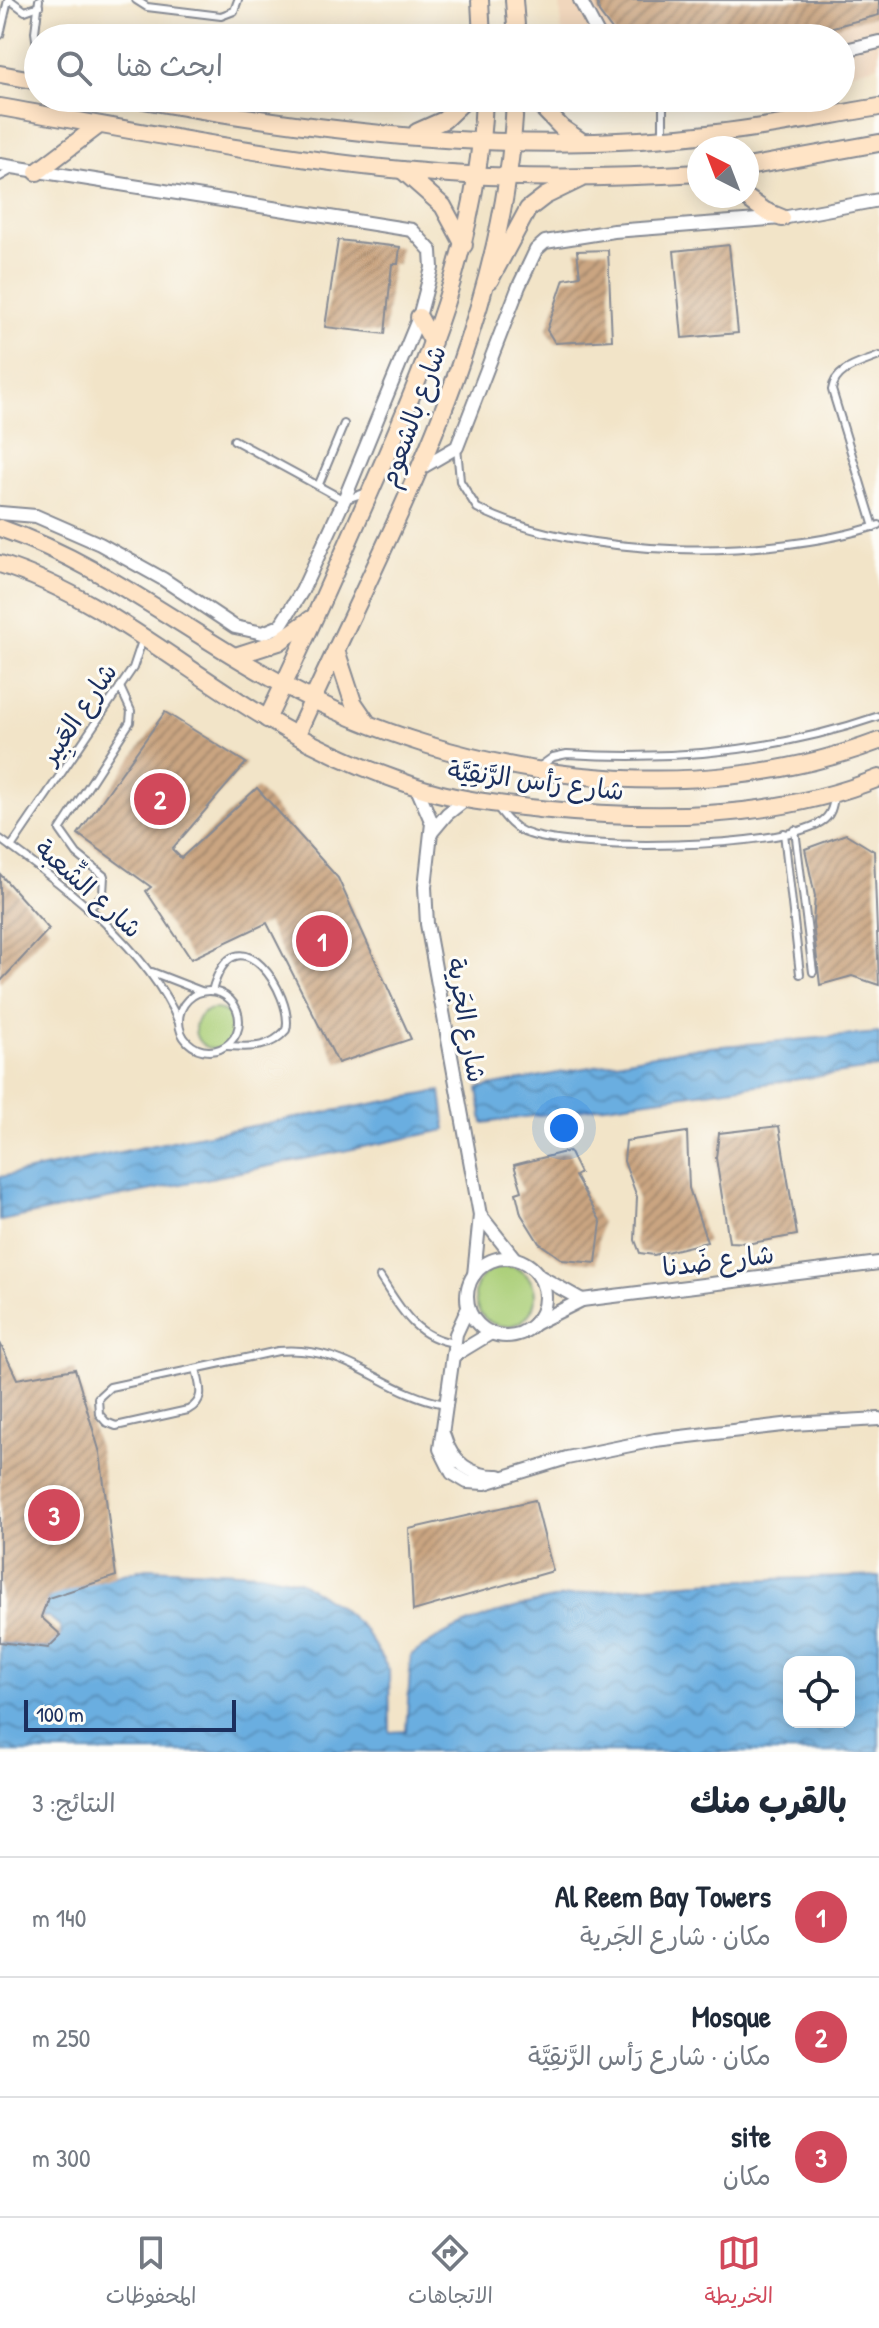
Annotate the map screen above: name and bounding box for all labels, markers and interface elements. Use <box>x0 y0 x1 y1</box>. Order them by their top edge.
search box <box>24 24 855 112</box>
text: ابحث هنا <box>116 45 223 85</box>
icon: search <box>52 46 96 90</box>
north arrow <box>687 136 759 208</box>
street label: شارع بالشعوم <box>370 340 457 493</box>
street label: شارع العَبِير <box>30 656 129 775</box>
street label: شارع رَأس الرَّنقِيَّة <box>446 752 626 809</box>
pin: 2 <box>134 769 186 829</box>
street label: شارع الشِّعبة <box>27 830 150 946</box>
pin: 1 <box>296 911 348 971</box>
street label: شارع الجَرية <box>438 955 495 1085</box>
your location <box>544 1108 584 1148</box>
street label: شارع ضَدنا <box>660 1236 776 1285</box>
pin: 3 <box>28 1485 80 1545</box>
map controls <box>783 1656 855 1728</box>
button: locate <box>783 1656 855 1728</box>
scale bar <box>24 1696 236 1732</box>
text: 100 m <box>36 1699 84 1729</box>
text: بالقرب منك <box>690 1778 847 1824</box>
text: النتائج: 3 <box>32 1785 116 1820</box>
text: Al Reem Bay Towers <box>555 1876 771 1916</box>
text: 140 m <box>32 1900 87 1935</box>
text: 1 <box>816 1900 826 1935</box>
text: مكان · شارع الجَرية <box>580 1918 771 1953</box>
text: Mosque <box>692 1996 771 2036</box>
text: 250 m <box>32 2020 91 2055</box>
text: 2 <box>815 2020 827 2055</box>
text: مكان · شارع رَأس الرَّنقِيَّة <box>528 2038 771 2073</box>
text: site <box>730 2116 771 2156</box>
text: 300 m <box>32 2140 91 2175</box>
text: 3 <box>815 2140 827 2175</box>
text: مكان <box>723 2158 771 2193</box>
tab: المحفوظات <box>106 2231 196 2315</box>
tab: الاتجاهات <box>408 2231 493 2315</box>
tab: الخريطة <box>705 2231 773 2315</box>

